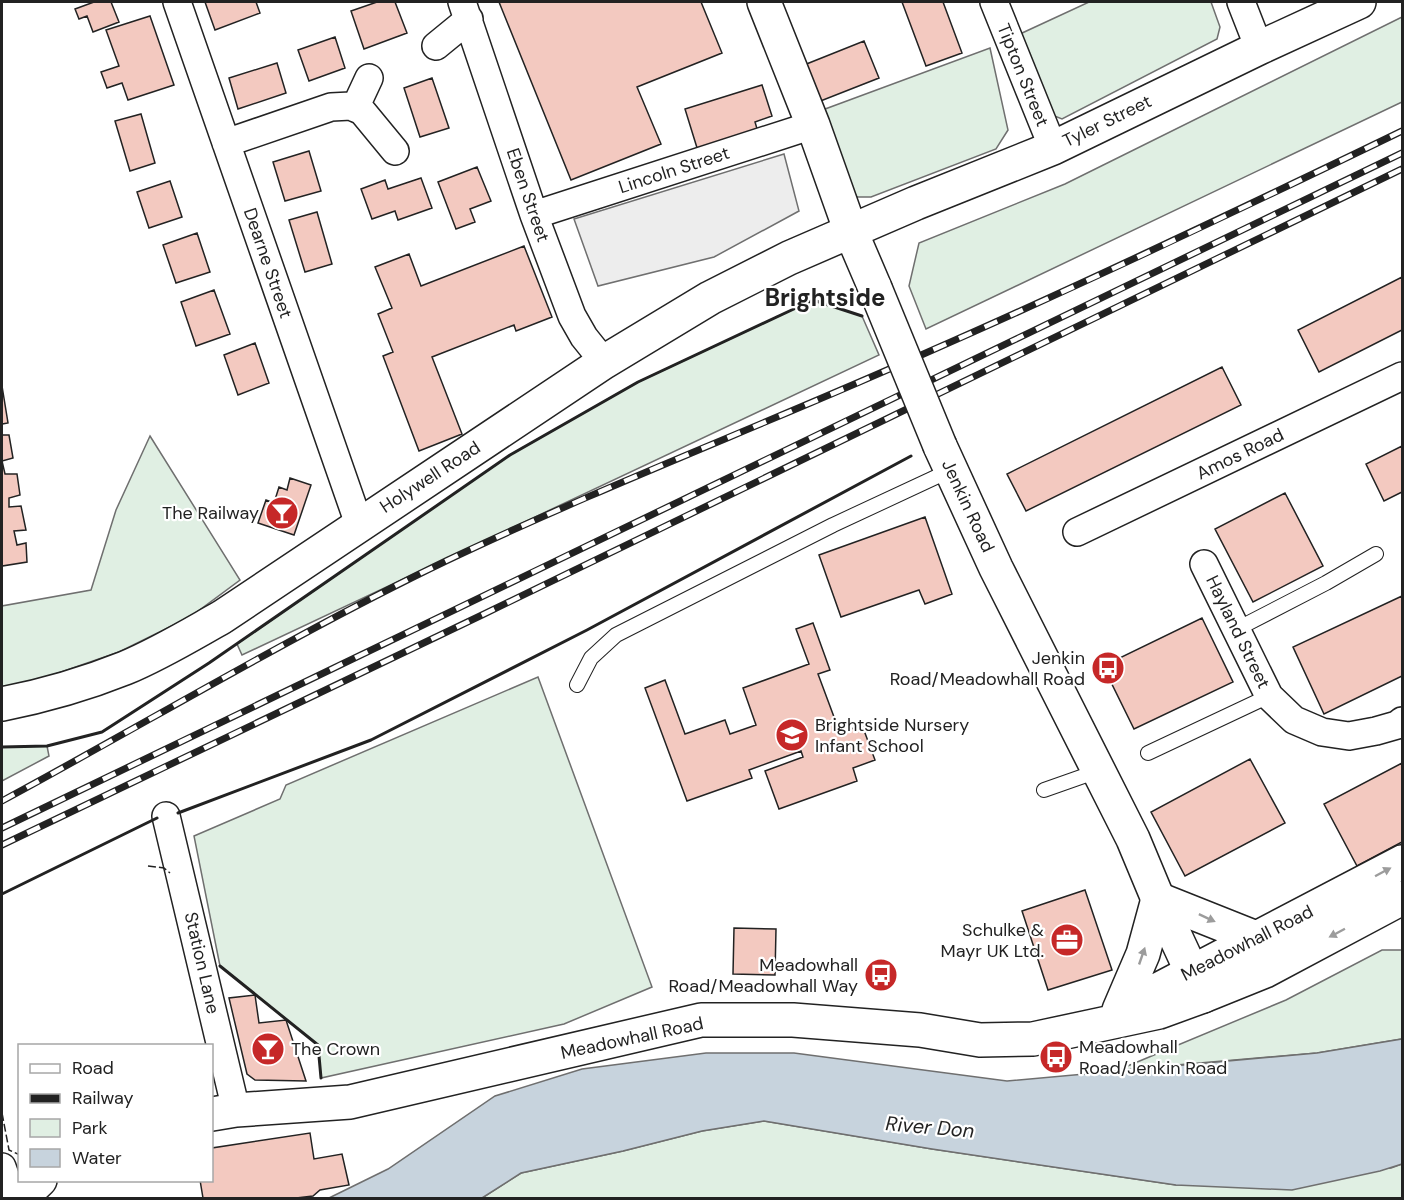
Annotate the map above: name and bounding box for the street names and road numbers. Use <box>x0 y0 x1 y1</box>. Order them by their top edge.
street label: Tipton Street <box>991 20 1055 130</box>
street label: Tyler Street <box>1059 89 1155 153</box>
street label: Lincoln Street <box>615 141 733 199</box>
street label: Eben Street <box>501 145 555 245</box>
street label: Dearne Street <box>238 205 298 321</box>
street label: Amos Road <box>1192 423 1288 485</box>
street label: Holywell Road <box>375 436 485 518</box>
street label: Jenkin Road <box>936 456 1000 556</box>
street label: Hayland Street <box>1200 571 1276 693</box>
street label: Meadowhall Road <box>1177 899 1317 987</box>
street label: Station Lane <box>179 910 225 1016</box>
street label: Meadowhall Road <box>558 1011 706 1065</box>

